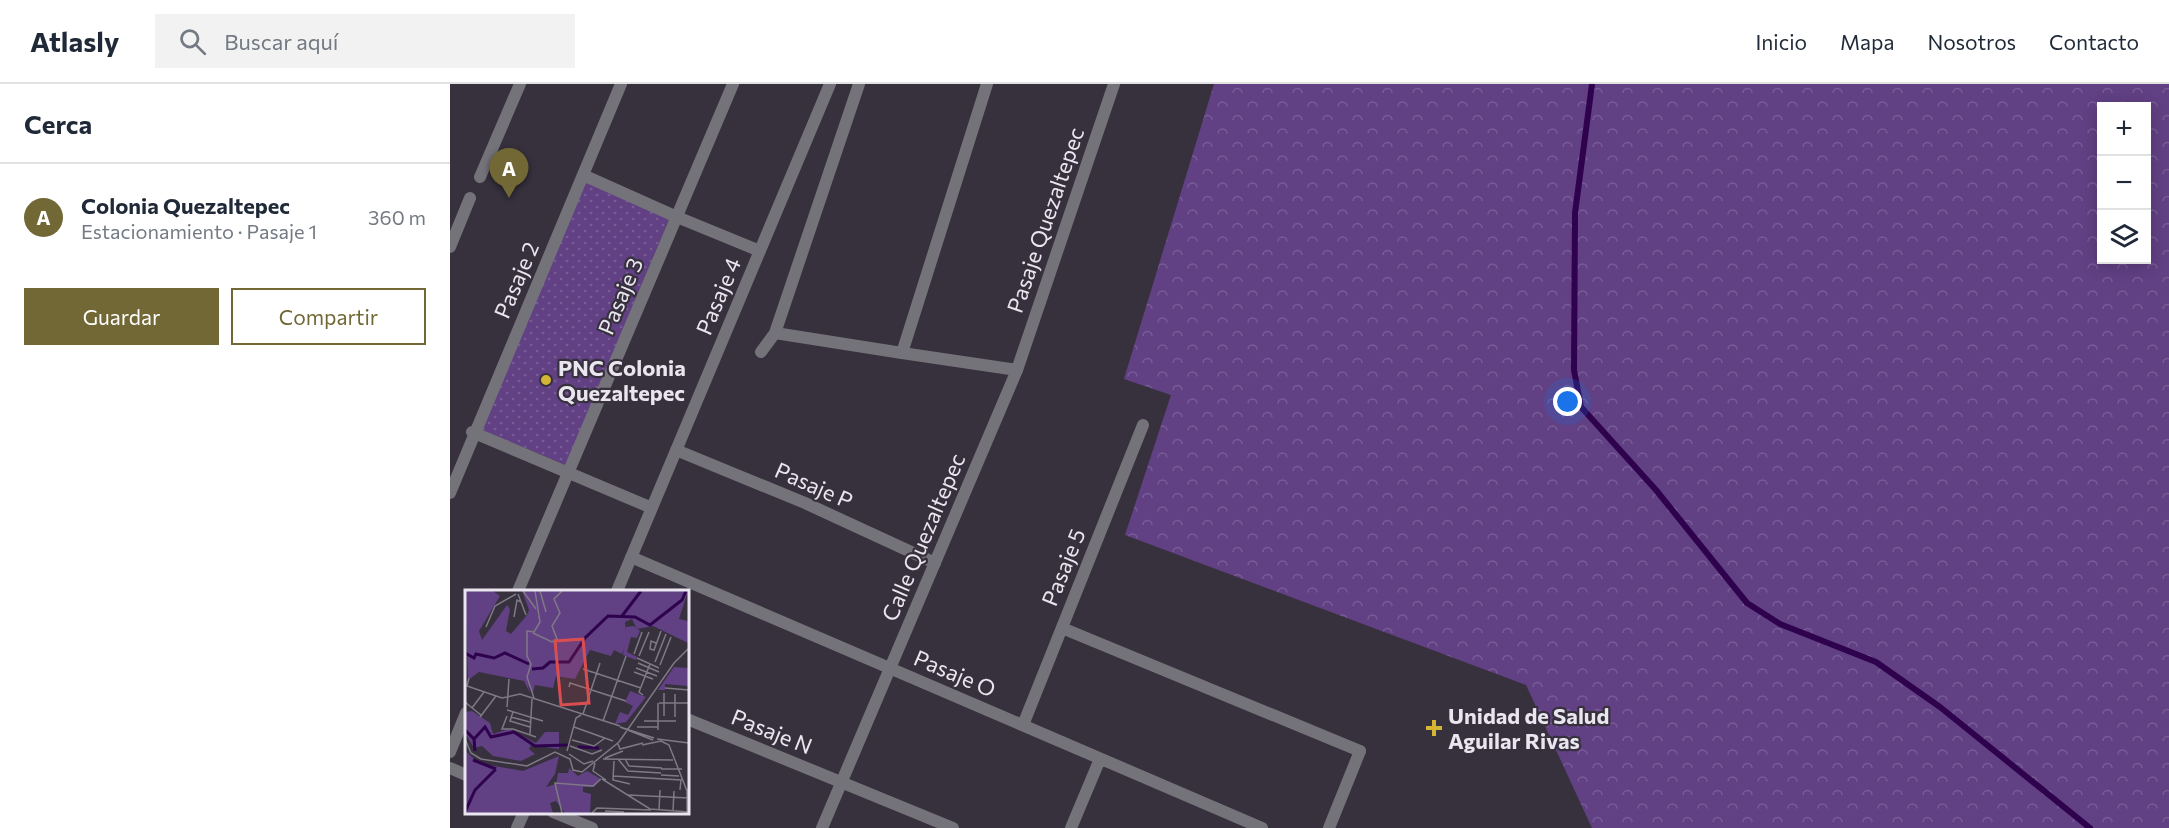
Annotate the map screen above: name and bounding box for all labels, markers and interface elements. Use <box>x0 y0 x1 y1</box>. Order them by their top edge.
search box <box>155 14 575 68</box>
text: Atlasly <box>30 24 119 58</box>
icon: search <box>176 25 209 58</box>
text: Buscar aquí <box>224 28 338 55</box>
text: Inicio <box>1755 29 1807 54</box>
text: Mapa <box>1840 29 1894 54</box>
text: Nosotros <box>1927 29 2016 54</box>
text: Contacto <box>2049 29 2139 54</box>
map controls <box>2097 102 2151 264</box>
button: + <box>2097 102 2151 156</box>
text: Cerca <box>24 108 92 139</box>
street label: Pasaje Quezaltepec <box>1001 124 1089 316</box>
pin: A <box>490 148 528 198</box>
button: − <box>2097 156 2151 210</box>
text: Colonia Quezaltepec <box>81 192 290 219</box>
text: A <box>36 205 51 229</box>
text: 360 m <box>368 205 426 229</box>
button: layers <box>2097 210 2151 264</box>
text: Estacionamiento · Pasaje 1 <box>81 219 317 243</box>
street label: Pasaje 2 <box>488 238 544 322</box>
street label: Pasaje 4 <box>690 253 746 339</box>
street label: Pasaje 3 <box>592 254 648 338</box>
button: Guardar <box>24 288 219 345</box>
button: Compartir <box>231 288 426 345</box>
place label: PNC Colonia Quezaltepec <box>558 354 686 406</box>
marker: PNC Colonia Quezaltepec <box>539 373 553 387</box>
your location <box>1553 387 1582 416</box>
street label: Calle Quezaltepec <box>876 449 970 625</box>
street label: Pasaje P <box>771 456 857 514</box>
street label: Pasaje 5 <box>1035 524 1091 610</box>
inset map <box>465 590 688 813</box>
street label: Pasaje O <box>910 644 1000 702</box>
place label: Unidad de Salud Aguilar Rivas <box>1448 702 1609 754</box>
street label: Pasaje N <box>728 703 816 759</box>
marker: Unidad de Salud Aguilar Rivas <box>1425 719 1443 737</box>

